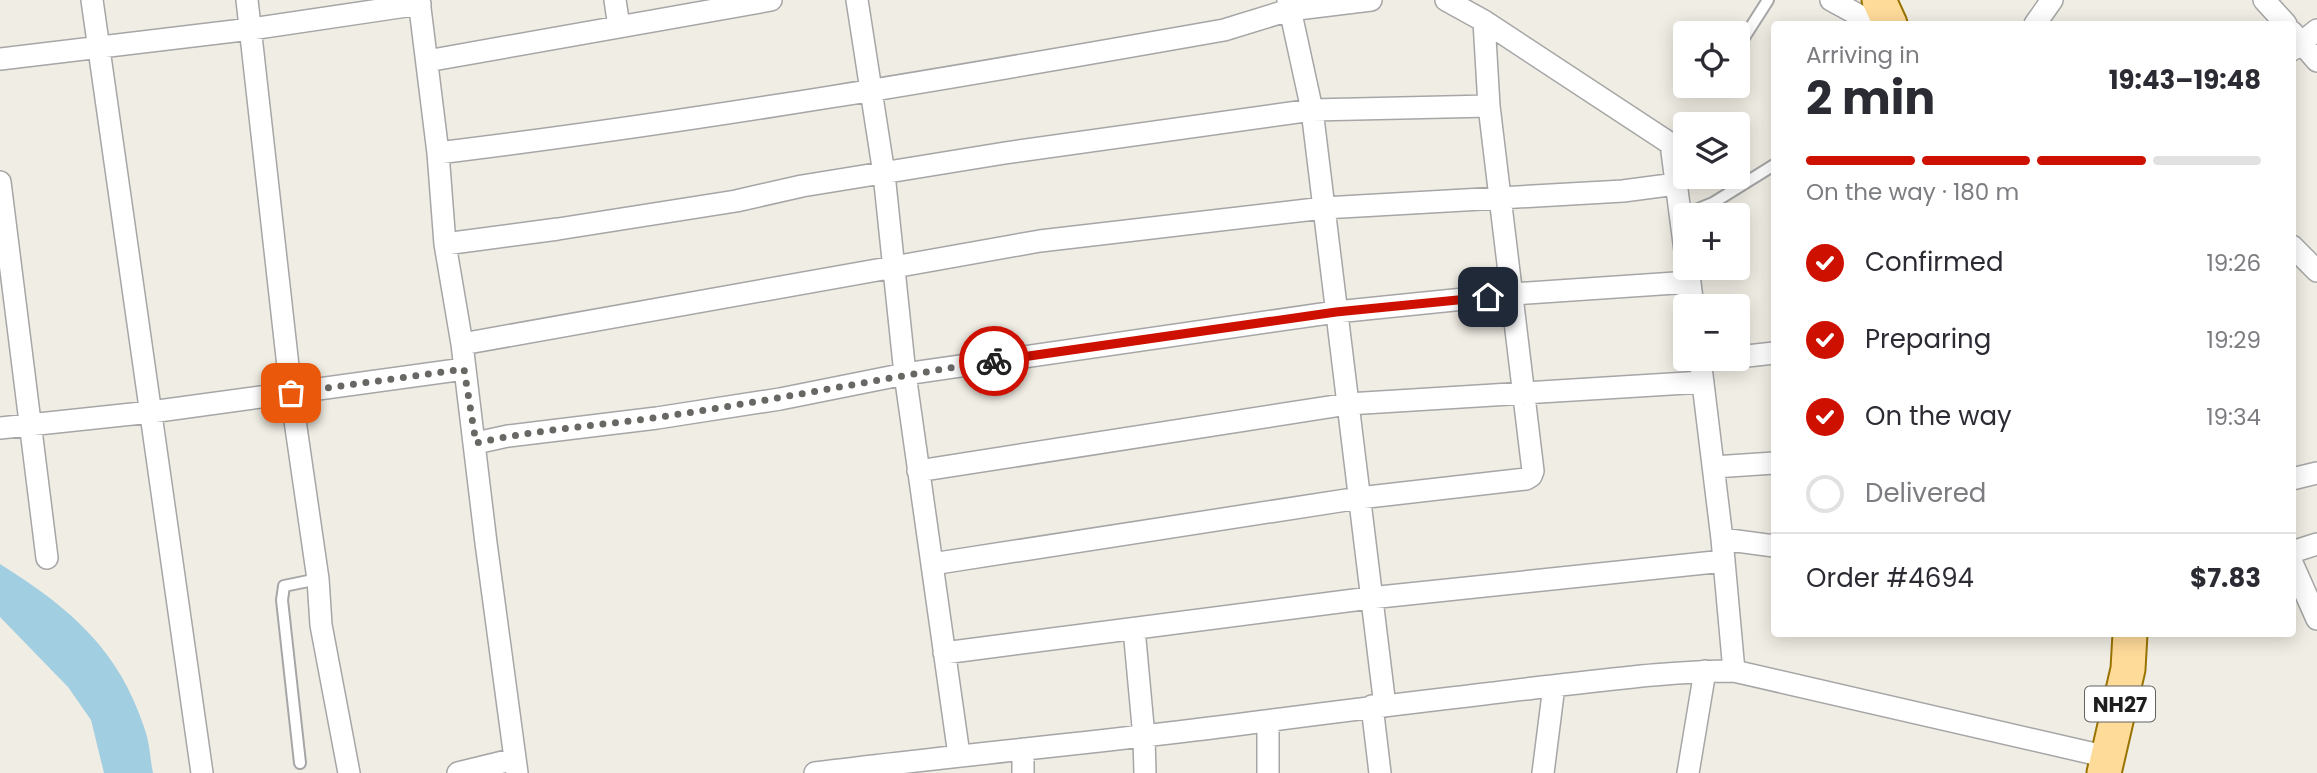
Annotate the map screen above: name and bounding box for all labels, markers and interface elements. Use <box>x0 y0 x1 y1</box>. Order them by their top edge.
map controls <box>1673 21 1750 371</box>
button: locate <box>1673 21 1750 98</box>
text: Arriving in <box>1806 39 1920 71</box>
text: 19:43–19:48 <box>2109 62 2261 98</box>
text: 2 min <box>1806 66 1935 130</box>
button: layers <box>1673 112 1750 189</box>
text: On the way · 180 m <box>1806 176 2019 208</box>
button: + <box>1673 203 1750 280</box>
icon: check <box>1806 244 1844 282</box>
text: Confirmed <box>1865 244 2003 280</box>
text: 19:26 <box>2206 247 2261 279</box>
pin <box>1458 267 1518 327</box>
icon: home <box>1469 278 1507 316</box>
button: − <box>1673 294 1750 371</box>
icon: check <box>1806 321 1844 359</box>
text: Preparing <box>1865 321 1991 357</box>
text: 19:29 <box>2207 324 2261 356</box>
courier <box>959 326 1029 396</box>
icon: bike <box>975 342 1013 380</box>
pin <box>261 363 321 423</box>
icon: bag <box>272 374 310 412</box>
icon: check <box>1806 398 1844 436</box>
text: On the way <box>1865 398 2012 434</box>
text: 19:34 <box>2206 401 2261 433</box>
text: Delivered <box>1865 475 1986 511</box>
text: Order #4694 <box>1806 560 1974 596</box>
text: $7.83 <box>2190 560 2261 596</box>
road number: NH27 <box>2085 686 2155 722</box>

